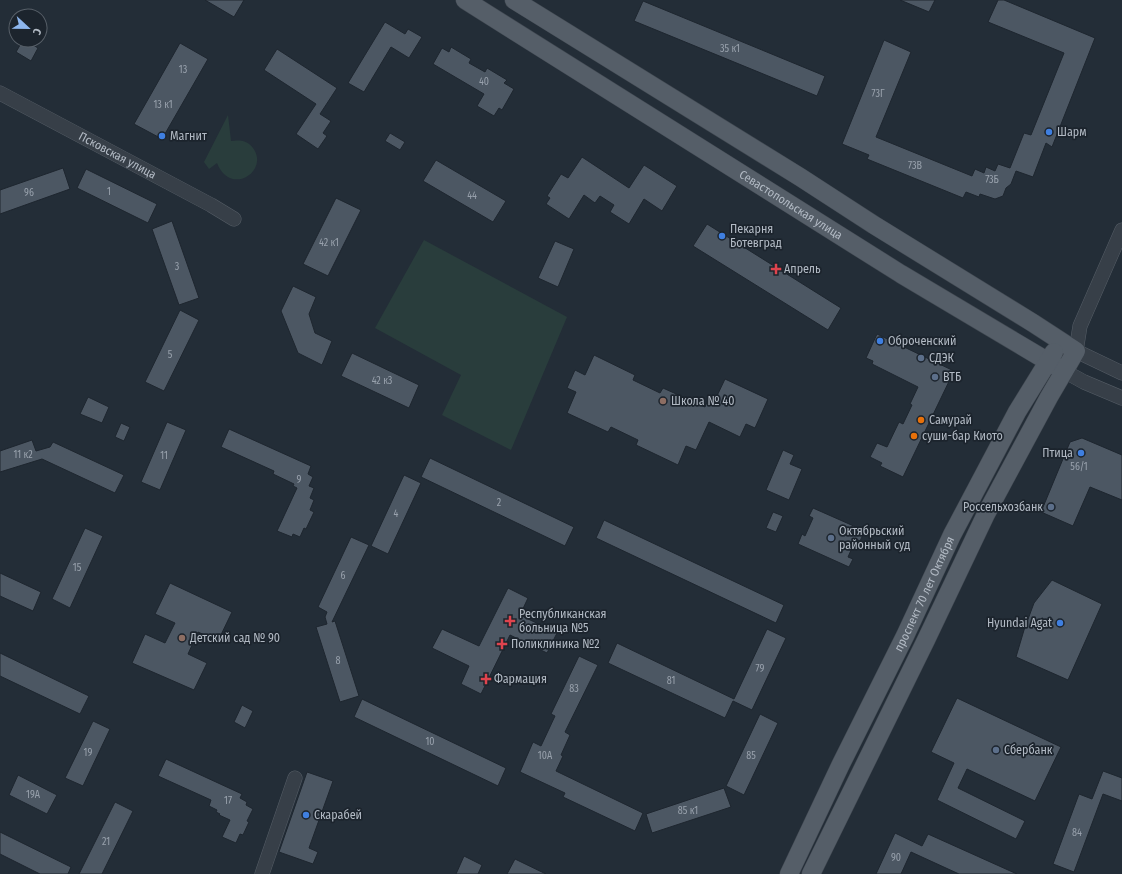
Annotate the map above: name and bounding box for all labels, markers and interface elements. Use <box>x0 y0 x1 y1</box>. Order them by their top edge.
north arrow <box>8 8 48 48</box>
text: С <box>30 26 44 37</box>
house number: 35 к1 <box>720 43 740 55</box>
house number: 13 <box>179 64 188 76</box>
house number: 40 <box>479 76 489 88</box>
house number: 73Г <box>871 88 885 100</box>
house number: 13 к1 <box>153 99 173 111</box>
place label: Шарм <box>1057 125 1086 139</box>
marker: Шарм <box>1044 127 1054 137</box>
street label: Псковская улица <box>76 129 159 182</box>
place label: Магнит <box>170 129 207 143</box>
marker: Магнит <box>157 131 167 141</box>
house number: 73В <box>908 160 923 172</box>
street label: Севастопольская улица <box>737 167 845 243</box>
house number: 73Б <box>985 174 999 186</box>
house number: 1 <box>107 186 111 198</box>
house number: 96 <box>24 187 34 199</box>
house number: 44 <box>467 190 477 202</box>
place label: Пекарня Ботевград <box>730 222 782 250</box>
marker: Пекарня Ботевград <box>717 231 727 241</box>
house number: 42 к1 <box>319 237 339 249</box>
house number: 3 <box>175 261 180 273</box>
place label: Апрель <box>784 262 821 276</box>
marker: Апрель <box>771 264 781 274</box>
place label: Оброченский <box>888 334 956 348</box>
marker: Оброченский <box>875 336 885 346</box>
house number: 5 <box>168 349 173 361</box>
place label: СДЭК <box>929 351 955 365</box>
marker: СДЭК <box>916 353 926 363</box>
place label: ВТБ <box>943 370 961 384</box>
marker: ВТБ <box>930 372 940 382</box>
house number: 42 к3 <box>372 375 393 387</box>
place label: Школа № 40 <box>671 394 734 408</box>
marker: Школа № 40 <box>658 396 668 406</box>
place label: Самурай <box>929 413 972 427</box>
marker: Самурай <box>916 415 926 425</box>
place label: суши-бар Киото <box>922 429 1003 443</box>
marker: суши-бар Киото <box>909 431 919 441</box>
place label: Птица <box>1042 446 1073 460</box>
marker: Птица <box>1076 448 1086 458</box>
house number: 11 к2 <box>13 449 33 461</box>
house number: 11 <box>160 450 168 462</box>
house number: 56/1 <box>1070 461 1088 473</box>
house number: 9 <box>297 474 302 486</box>
house number: 2 <box>497 497 502 509</box>
place label: Россельхозбанк <box>963 500 1043 514</box>
marker: Россельхозбанк <box>1046 502 1056 512</box>
house number: 4 <box>394 508 399 520</box>
place label: Октябрьский районный суд <box>839 524 910 552</box>
marker: Октябрьский районный суд <box>826 533 836 543</box>
street label: проспект 70 лет Октября <box>891 534 957 654</box>
house number: 15 <box>73 562 82 574</box>
house number: 6 <box>341 570 346 582</box>
place label: Республиканская больница №5 <box>519 607 607 635</box>
marker: Республиканская больница №5 <box>504 615 516 627</box>
place label: Hyundai Agat <box>987 616 1052 630</box>
marker: Hyundai Agat <box>1055 618 1065 628</box>
place label: Детский сад № 90 <box>189 631 280 645</box>
marker: Детский сад № 90 <box>177 633 187 643</box>
place label: Поликлиника №2 <box>511 637 600 651</box>
marker: Поликлиника №2 <box>496 638 508 650</box>
house number: 8 <box>336 655 341 667</box>
house number: 79 <box>756 663 765 675</box>
place label: Фармация <box>494 672 547 686</box>
marker: Фармация <box>481 674 491 684</box>
house number: 81 <box>667 675 675 687</box>
house number: 83 <box>569 683 579 695</box>
house number: 10 <box>425 736 435 748</box>
place label: Сбербанк <box>1004 743 1053 757</box>
marker: Сбербанк <box>991 745 1001 755</box>
house number: 19 <box>84 747 93 759</box>
house number: 10А <box>538 750 553 762</box>
house number: 85 <box>746 750 756 762</box>
house number: 19А <box>26 789 41 801</box>
house number: 17 <box>224 795 232 807</box>
house number: 85 к1 <box>678 805 698 817</box>
place label: Скарабей <box>314 808 362 822</box>
marker: Скарабей <box>301 810 311 820</box>
house number: 84 <box>1072 827 1082 839</box>
house number: 21 <box>102 836 110 848</box>
house number: 90 <box>891 852 901 864</box>

